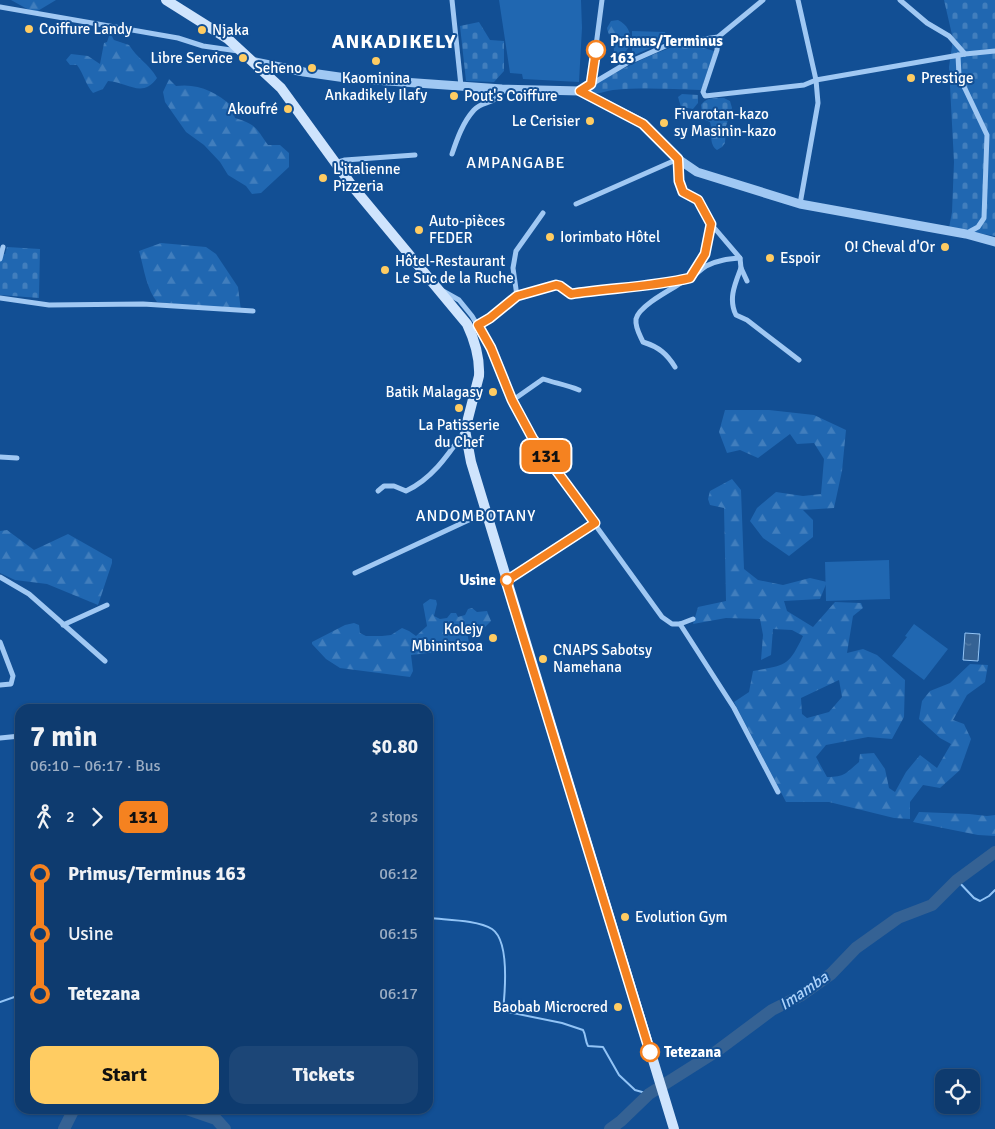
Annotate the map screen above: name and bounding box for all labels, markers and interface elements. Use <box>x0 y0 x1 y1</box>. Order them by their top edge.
place label: Coiffure Landy <box>39 20 132 38</box>
place label: Njaka <box>212 21 249 39</box>
marker: Coiffure Landy <box>23 23 35 35</box>
marker: Njaka <box>196 24 208 36</box>
district label: ANKADIKELY <box>332 29 456 54</box>
place label: Primus/Terminus 163 <box>610 32 723 67</box>
marker: Primus/Terminus 163 <box>586 40 606 60</box>
place label: Libre Service <box>150 49 233 67</box>
marker: Libre Service <box>237 52 249 64</box>
marker: Kaominina Ankadikely Ilafy <box>370 55 382 67</box>
place label: Seheno <box>255 59 302 77</box>
marker: Seheno <box>306 62 318 74</box>
place label: Kaominina Ankadikely Ilafy <box>325 69 427 104</box>
place label: Prestige <box>921 69 973 87</box>
marker: Prestige <box>905 72 917 84</box>
place label: Pout's Coiffure <box>464 87 558 105</box>
marker: Pout's Coiffure <box>448 90 460 102</box>
place label: Akoufré <box>228 100 278 118</box>
marker: Akoufré <box>282 103 294 115</box>
place label: Fivarotan-kazo sy Masinin-kazo <box>674 105 777 140</box>
place label: Le Cerisier <box>512 112 580 130</box>
marker: Le Cerisier <box>584 115 596 127</box>
marker: Fivarotan-kazo sy Masinin-kazo <box>658 117 670 129</box>
district label: AMPANGABE <box>466 153 566 173</box>
place label: L'italienne Pizzeria <box>333 160 400 195</box>
marker: L'italienne Pizzeria <box>317 172 329 184</box>
place label: Auto-pièces FEDER <box>429 212 505 247</box>
marker: Auto-pièces FEDER <box>413 224 425 236</box>
place label: Iorimbato Hôtel <box>560 228 660 246</box>
marker: Iorimbato Hôtel <box>544 231 556 243</box>
place label: O! Cheval d'Or <box>844 238 935 256</box>
marker: O! Cheval d'Or <box>939 241 951 253</box>
place label: Espoir <box>780 249 821 267</box>
place label: Hôtel-Restaurant Le Suc de la Ruche <box>395 252 514 287</box>
marker: Espoir <box>764 252 776 264</box>
marker: Hôtel-Restaurant Le Suc de la Ruche <box>379 264 391 276</box>
place label: Batik Malagasy <box>385 383 483 401</box>
marker: Batik Malagasy <box>487 386 499 398</box>
marker: La Patisserie du Chef <box>453 402 465 414</box>
place label: La Patisserie du Chef <box>418 416 500 451</box>
line badge: 131 <box>517 440 575 472</box>
text: 131 <box>531 445 561 467</box>
district label: ANDOMBOTANY <box>416 506 536 526</box>
place label: Usine <box>459 571 496 589</box>
marker: Usine <box>500 573 514 587</box>
place label: Kolejy Mbinintsoa <box>411 620 483 655</box>
marker: Kolejy Mbinintsoa <box>487 632 499 644</box>
place label: CNAPS Sabotsy Namehana <box>553 641 652 676</box>
marker: CNAPS Sabotsy Namehana <box>537 653 549 665</box>
text: 7 min <box>30 720 98 754</box>
text: $0.80 <box>372 735 418 759</box>
text: 06:10 – 06:17 · Bus <box>30 756 161 776</box>
icon: walk <box>30 803 58 831</box>
icon: forward <box>83 803 111 831</box>
text: 131 <box>129 806 158 828</box>
text: 2 <box>66 807 75 827</box>
text: 2 stops <box>370 807 418 827</box>
text: Primus/Terminus 163 <box>68 862 246 886</box>
text: 06:12 <box>379 864 418 884</box>
place label: Evolution Gym <box>635 908 727 926</box>
marker: Evolution Gym <box>619 911 631 923</box>
text: Usine <box>68 922 114 946</box>
text: 06:15 <box>379 924 418 944</box>
water label: Imamba <box>776 967 833 1015</box>
text: Tetezana <box>68 982 140 1006</box>
text: 06:17 <box>379 984 418 1004</box>
place label: Baobab Microcred <box>493 998 608 1016</box>
marker: Baobab Microcred <box>612 1001 624 1013</box>
marker: Tetezana <box>640 1042 660 1062</box>
place label: Tetezana <box>664 1043 721 1061</box>
button: Start <box>30 1046 219 1104</box>
button: Tickets <box>229 1046 418 1104</box>
map controls <box>935 1069 980 1114</box>
button: locate <box>935 1069 980 1114</box>

